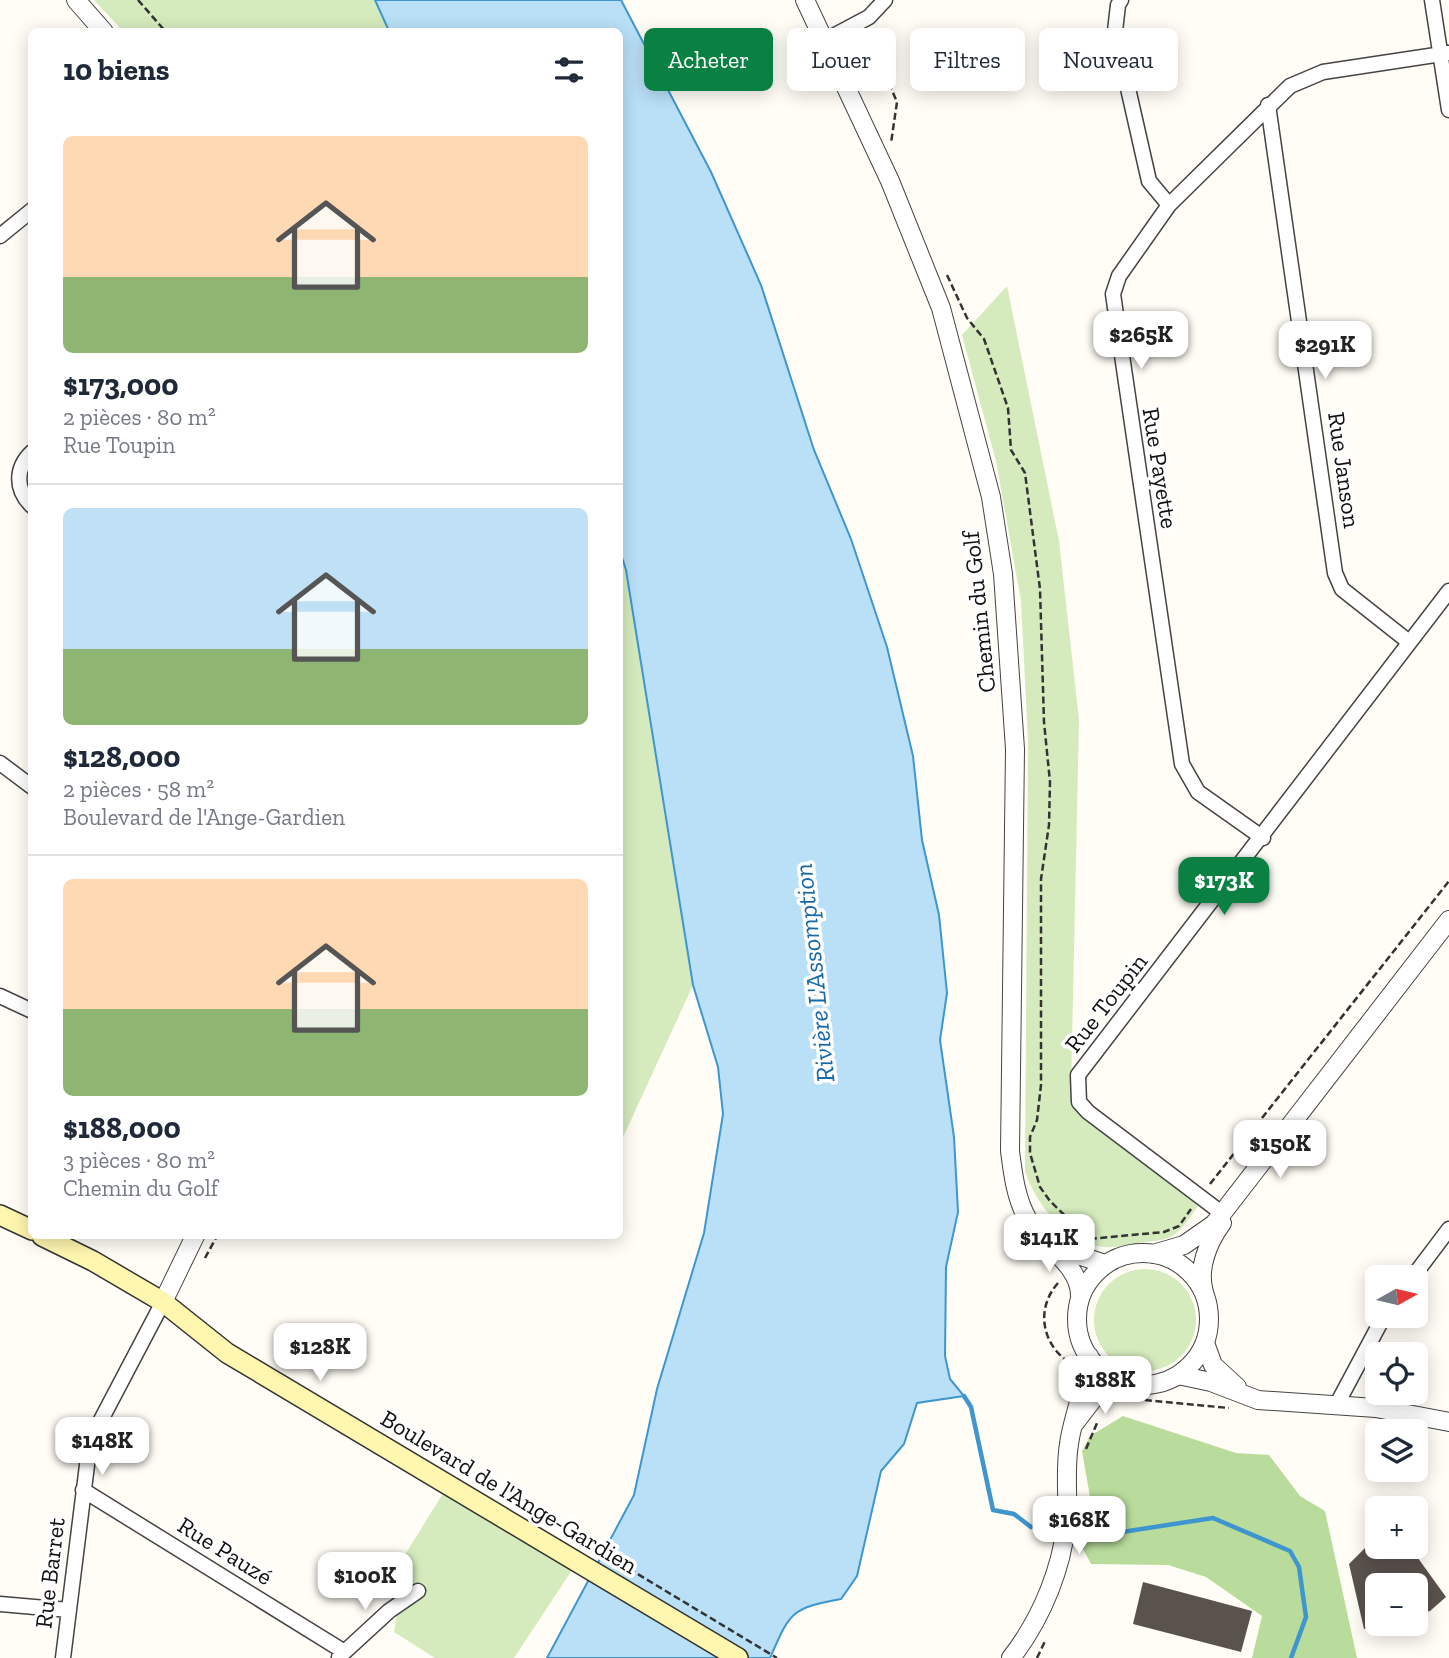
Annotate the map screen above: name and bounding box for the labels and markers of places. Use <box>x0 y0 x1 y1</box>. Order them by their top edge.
pin: $265K <box>1092 312 1190 371</box>
pin: $291K <box>1276 322 1374 381</box>
pin: $173K <box>1175 858 1273 917</box>
pin: $150K <box>1231 1120 1329 1180</box>
pin: $141K <box>1000 1214 1098 1274</box>
pin: $128K <box>271 1324 369 1383</box>
pin: $188K <box>1056 1356 1154 1416</box>
pin: $148K <box>53 1418 151 1477</box>
pin: $168K <box>1030 1496 1128 1556</box>
pin: $100K <box>316 1552 414 1612</box>

